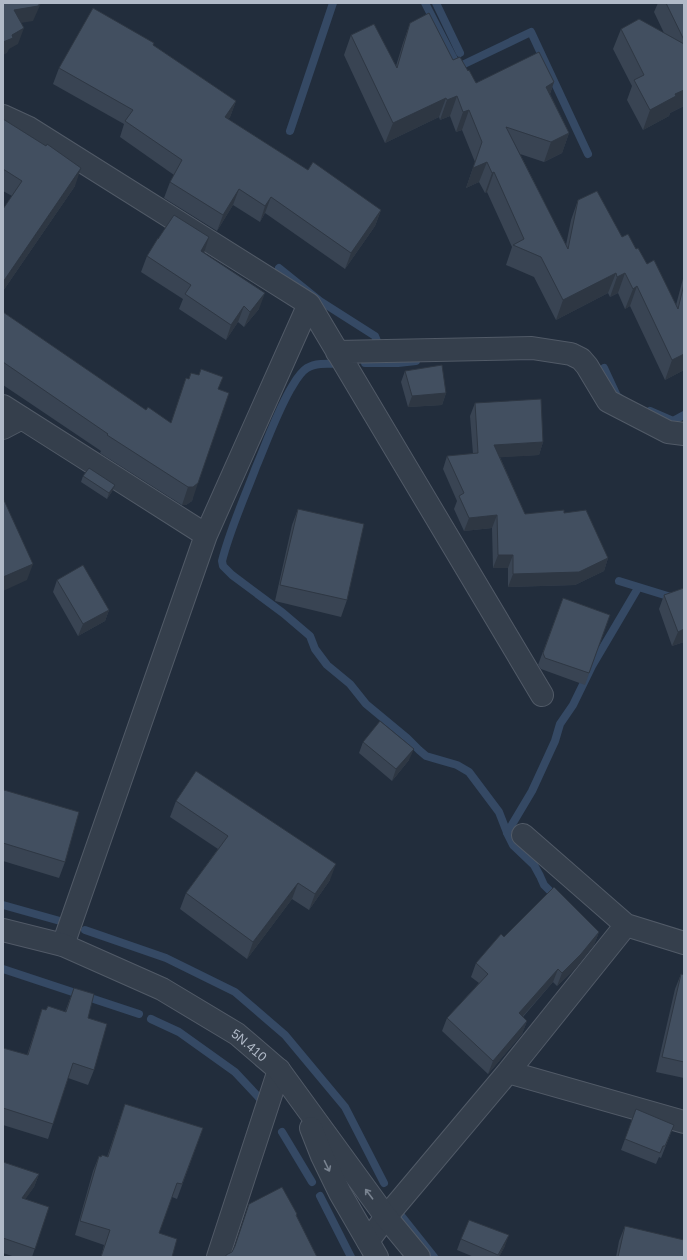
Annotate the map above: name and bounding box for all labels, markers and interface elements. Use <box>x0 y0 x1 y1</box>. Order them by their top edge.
street label: 5N.410 <box>229 1026 270 1064</box>
one-way arrow <box>324 1160 331 1172</box>
one-way arrow <box>364 1188 373 1199</box>

